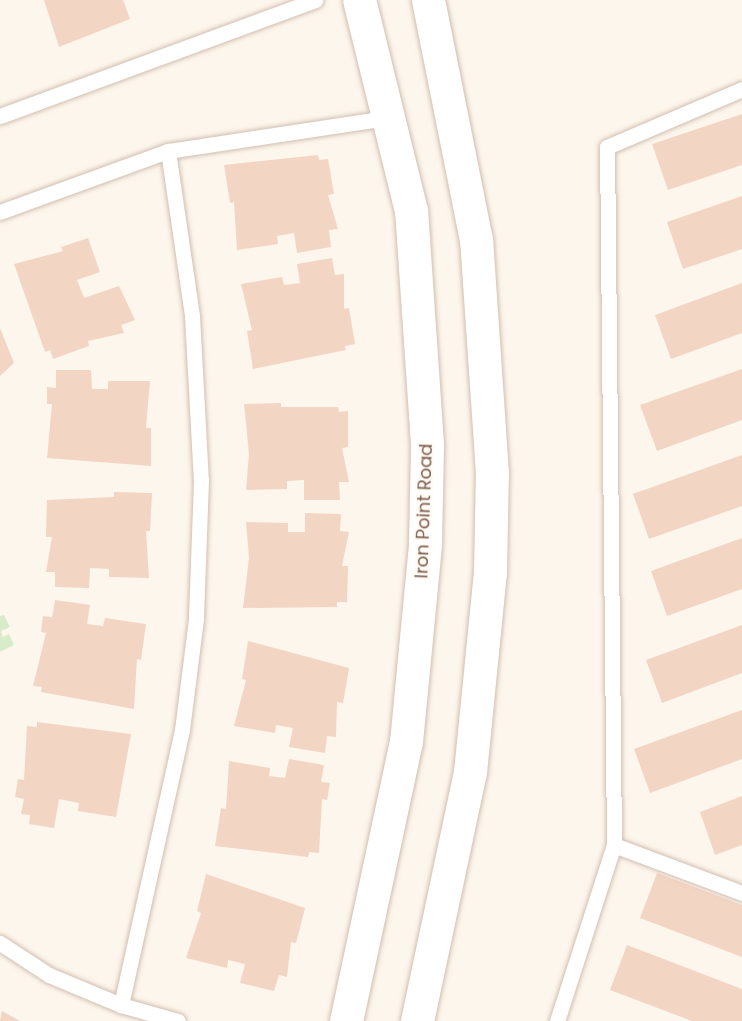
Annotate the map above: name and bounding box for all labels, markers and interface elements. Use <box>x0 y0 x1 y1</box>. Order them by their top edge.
street label: Iron Point Road <box>411 443 437 579</box>

